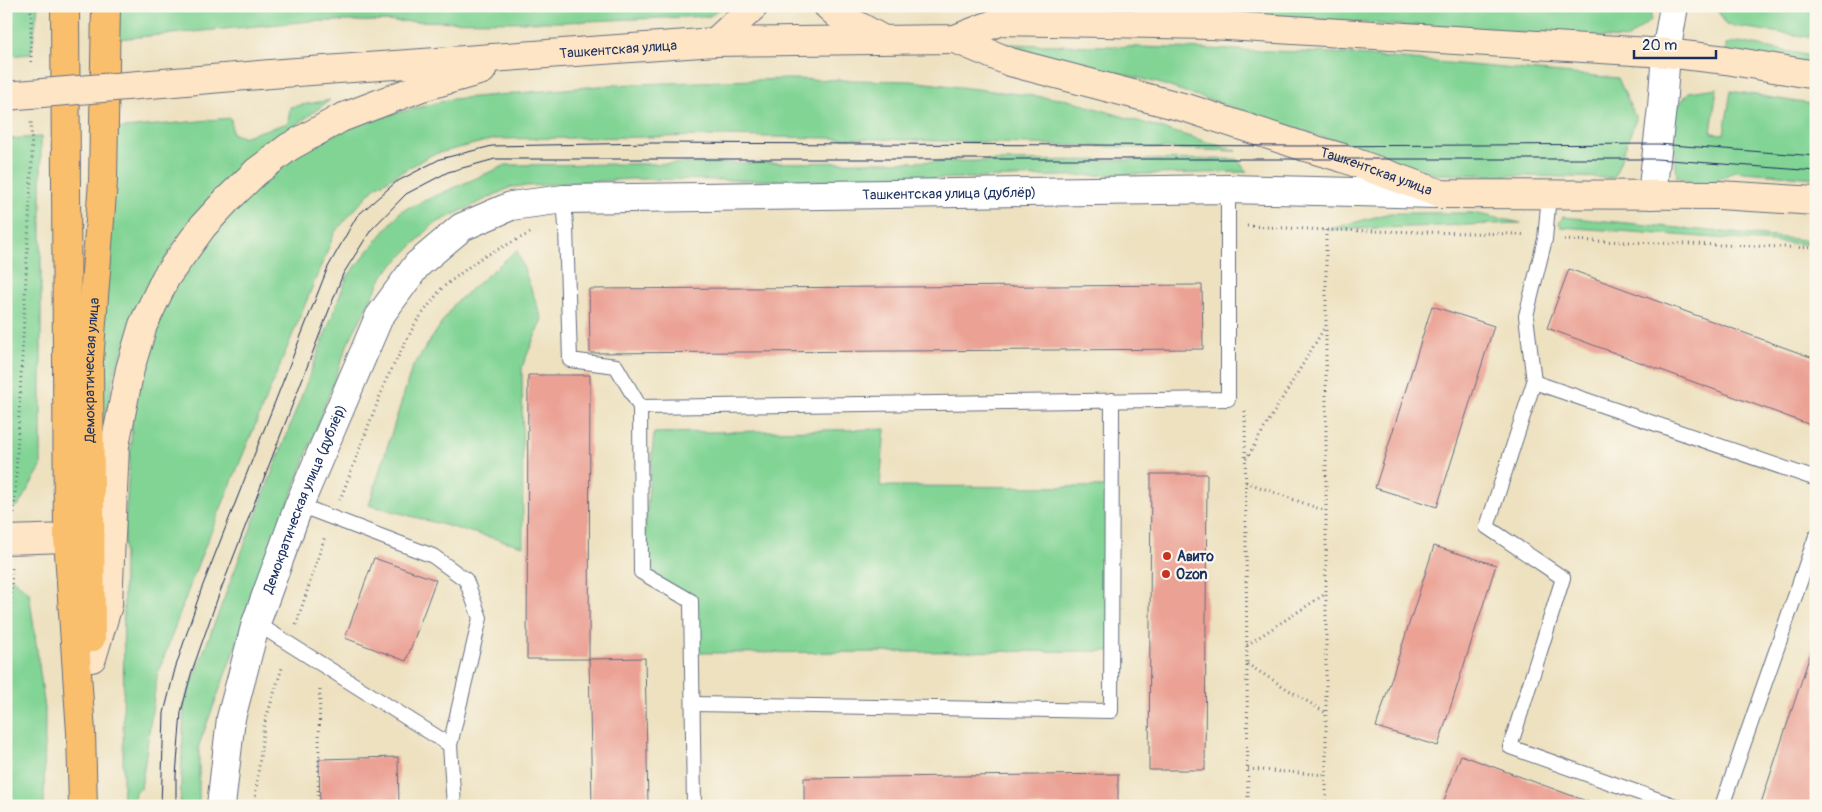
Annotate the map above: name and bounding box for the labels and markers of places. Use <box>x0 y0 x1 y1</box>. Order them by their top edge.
place label: Авито <box>1177 548 1214 565</box>
marker: Авито <box>1161 550 1173 562</box>
place label: Ozon <box>1176 566 1208 583</box>
marker: Ozon <box>1160 568 1172 580</box>

